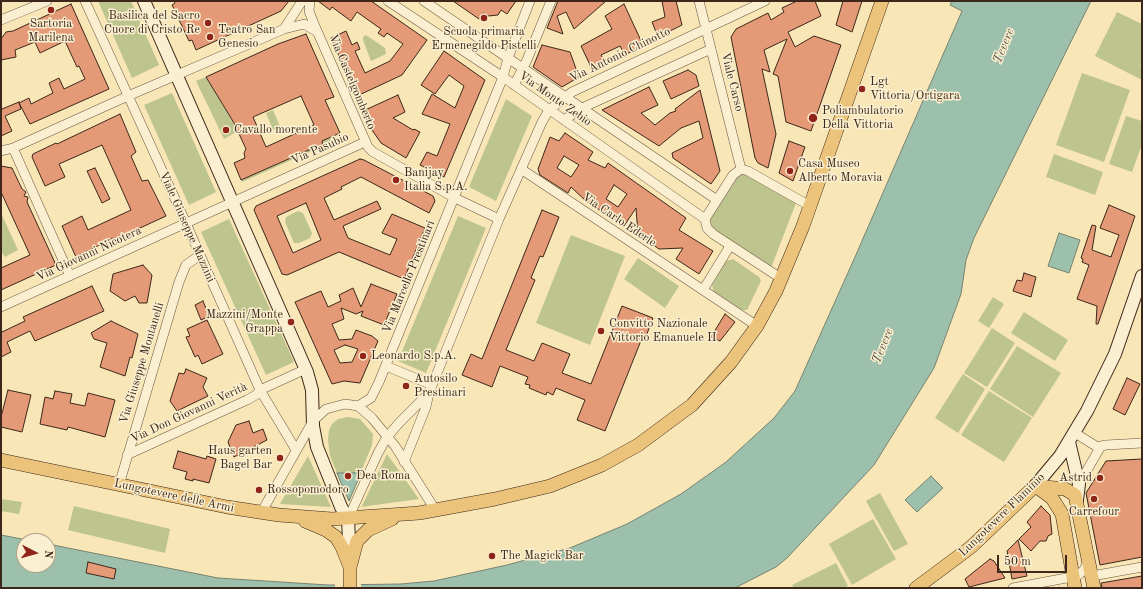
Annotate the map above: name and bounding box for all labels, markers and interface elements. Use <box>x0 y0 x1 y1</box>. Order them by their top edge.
marker: Sartoria Marilena <box>46 5 56 15</box>
place label: Basilica del Sacro Cuore di Cristo Re <box>104 9 200 37</box>
marker: Scuola primaria Ermenegildo Pistelli <box>479 13 489 23</box>
place label: Sartoria Marilena <box>28 17 74 45</box>
marker: Basilica del Sacro Cuore di Cristo Re <box>203 18 213 28</box>
place label: Teatro San Genesio <box>218 23 275 51</box>
street label: Via Antonio Chinotto <box>567 24 673 86</box>
place label: Scuola primaria Ermenegildo Pistelli <box>432 25 536 53</box>
water label: Tevere <box>990 26 1018 66</box>
marker: Teatro San Genesio <box>205 32 215 42</box>
street label: Via Castelgomberto <box>325 32 379 132</box>
street label: Viale Carso <box>718 51 746 113</box>
street label: Via Monte Zebio <box>516 69 594 129</box>
place label: Lgt Vittoria/Ortigara <box>870 75 960 103</box>
marker: Lgt Vittoria/Ortigara <box>857 84 867 94</box>
place label: Poliambulatorio Della Vittoria <box>822 104 903 132</box>
marker: Poliambulatorio Della Vittoria <box>807 112 819 124</box>
place label: Cavallo morente <box>234 123 317 137</box>
marker: Cavallo morente <box>221 125 231 135</box>
street label: Via Pasubio <box>289 130 351 168</box>
place label: Casa Museo Alberto Moravia <box>798 157 883 185</box>
place label: Banijay Italia S.p.A. <box>404 166 468 194</box>
marker: Casa Museo Alberto Moravia <box>785 166 795 176</box>
street label: Viale Giuseppe Mazzini <box>156 169 218 285</box>
marker: Banijay Italia S.p.A. <box>391 175 401 185</box>
street label: Via Carlo Ederle <box>579 190 659 250</box>
street label: Via Marcello Prestinari <box>380 218 438 336</box>
street label: Via Giovanni Nicotera <box>34 223 144 285</box>
street label: Via Giuseppe Montanelli <box>117 301 167 425</box>
place label: Mazzini/Monte Grappa <box>206 308 283 336</box>
marker: Mazzini/Monte Grappa <box>286 317 296 327</box>
place label: Convitto Nazionale Vittorio Emanuele II <box>609 317 717 345</box>
marker: Convitto Nazionale Vittorio Emanuele II <box>596 326 606 336</box>
water label: Tevere <box>869 326 897 366</box>
place label: Leonardo S.p.A. <box>371 349 456 363</box>
marker: Leonardo S.p.A. <box>358 351 368 361</box>
place label: Autosilo Prestinari <box>414 372 466 400</box>
street label: Via Don Giovanni Verità <box>128 380 250 446</box>
marker: Autosilo Prestinari <box>401 381 411 391</box>
place label: Haus garten Bagel Bar <box>208 444 272 472</box>
marker: Haus garten Bagel Bar <box>275 453 285 463</box>
place label: Dea Roma <box>356 469 410 483</box>
street label: Lungotevere Flaminio <box>956 470 1048 560</box>
marker: Dea Roma <box>343 471 353 481</box>
place label: Astrid <box>1059 471 1092 485</box>
marker: Astrid <box>1095 473 1105 483</box>
street label: Lungotevere delle Armi <box>113 476 235 516</box>
place label: Rossopomodoro <box>267 483 349 497</box>
marker: Rossopomodoro <box>254 485 264 495</box>
marker: Carrefour <box>1089 494 1099 504</box>
place label: Carrefour <box>1069 505 1119 519</box>
north arrow <box>16 533 56 573</box>
scale bar <box>999 547 1069 573</box>
text: N <box>42 549 53 559</box>
place label: The Magick Bar <box>500 549 584 563</box>
marker: The Magick Bar <box>487 551 497 561</box>
text: 50 m <box>1004 556 1031 568</box>

